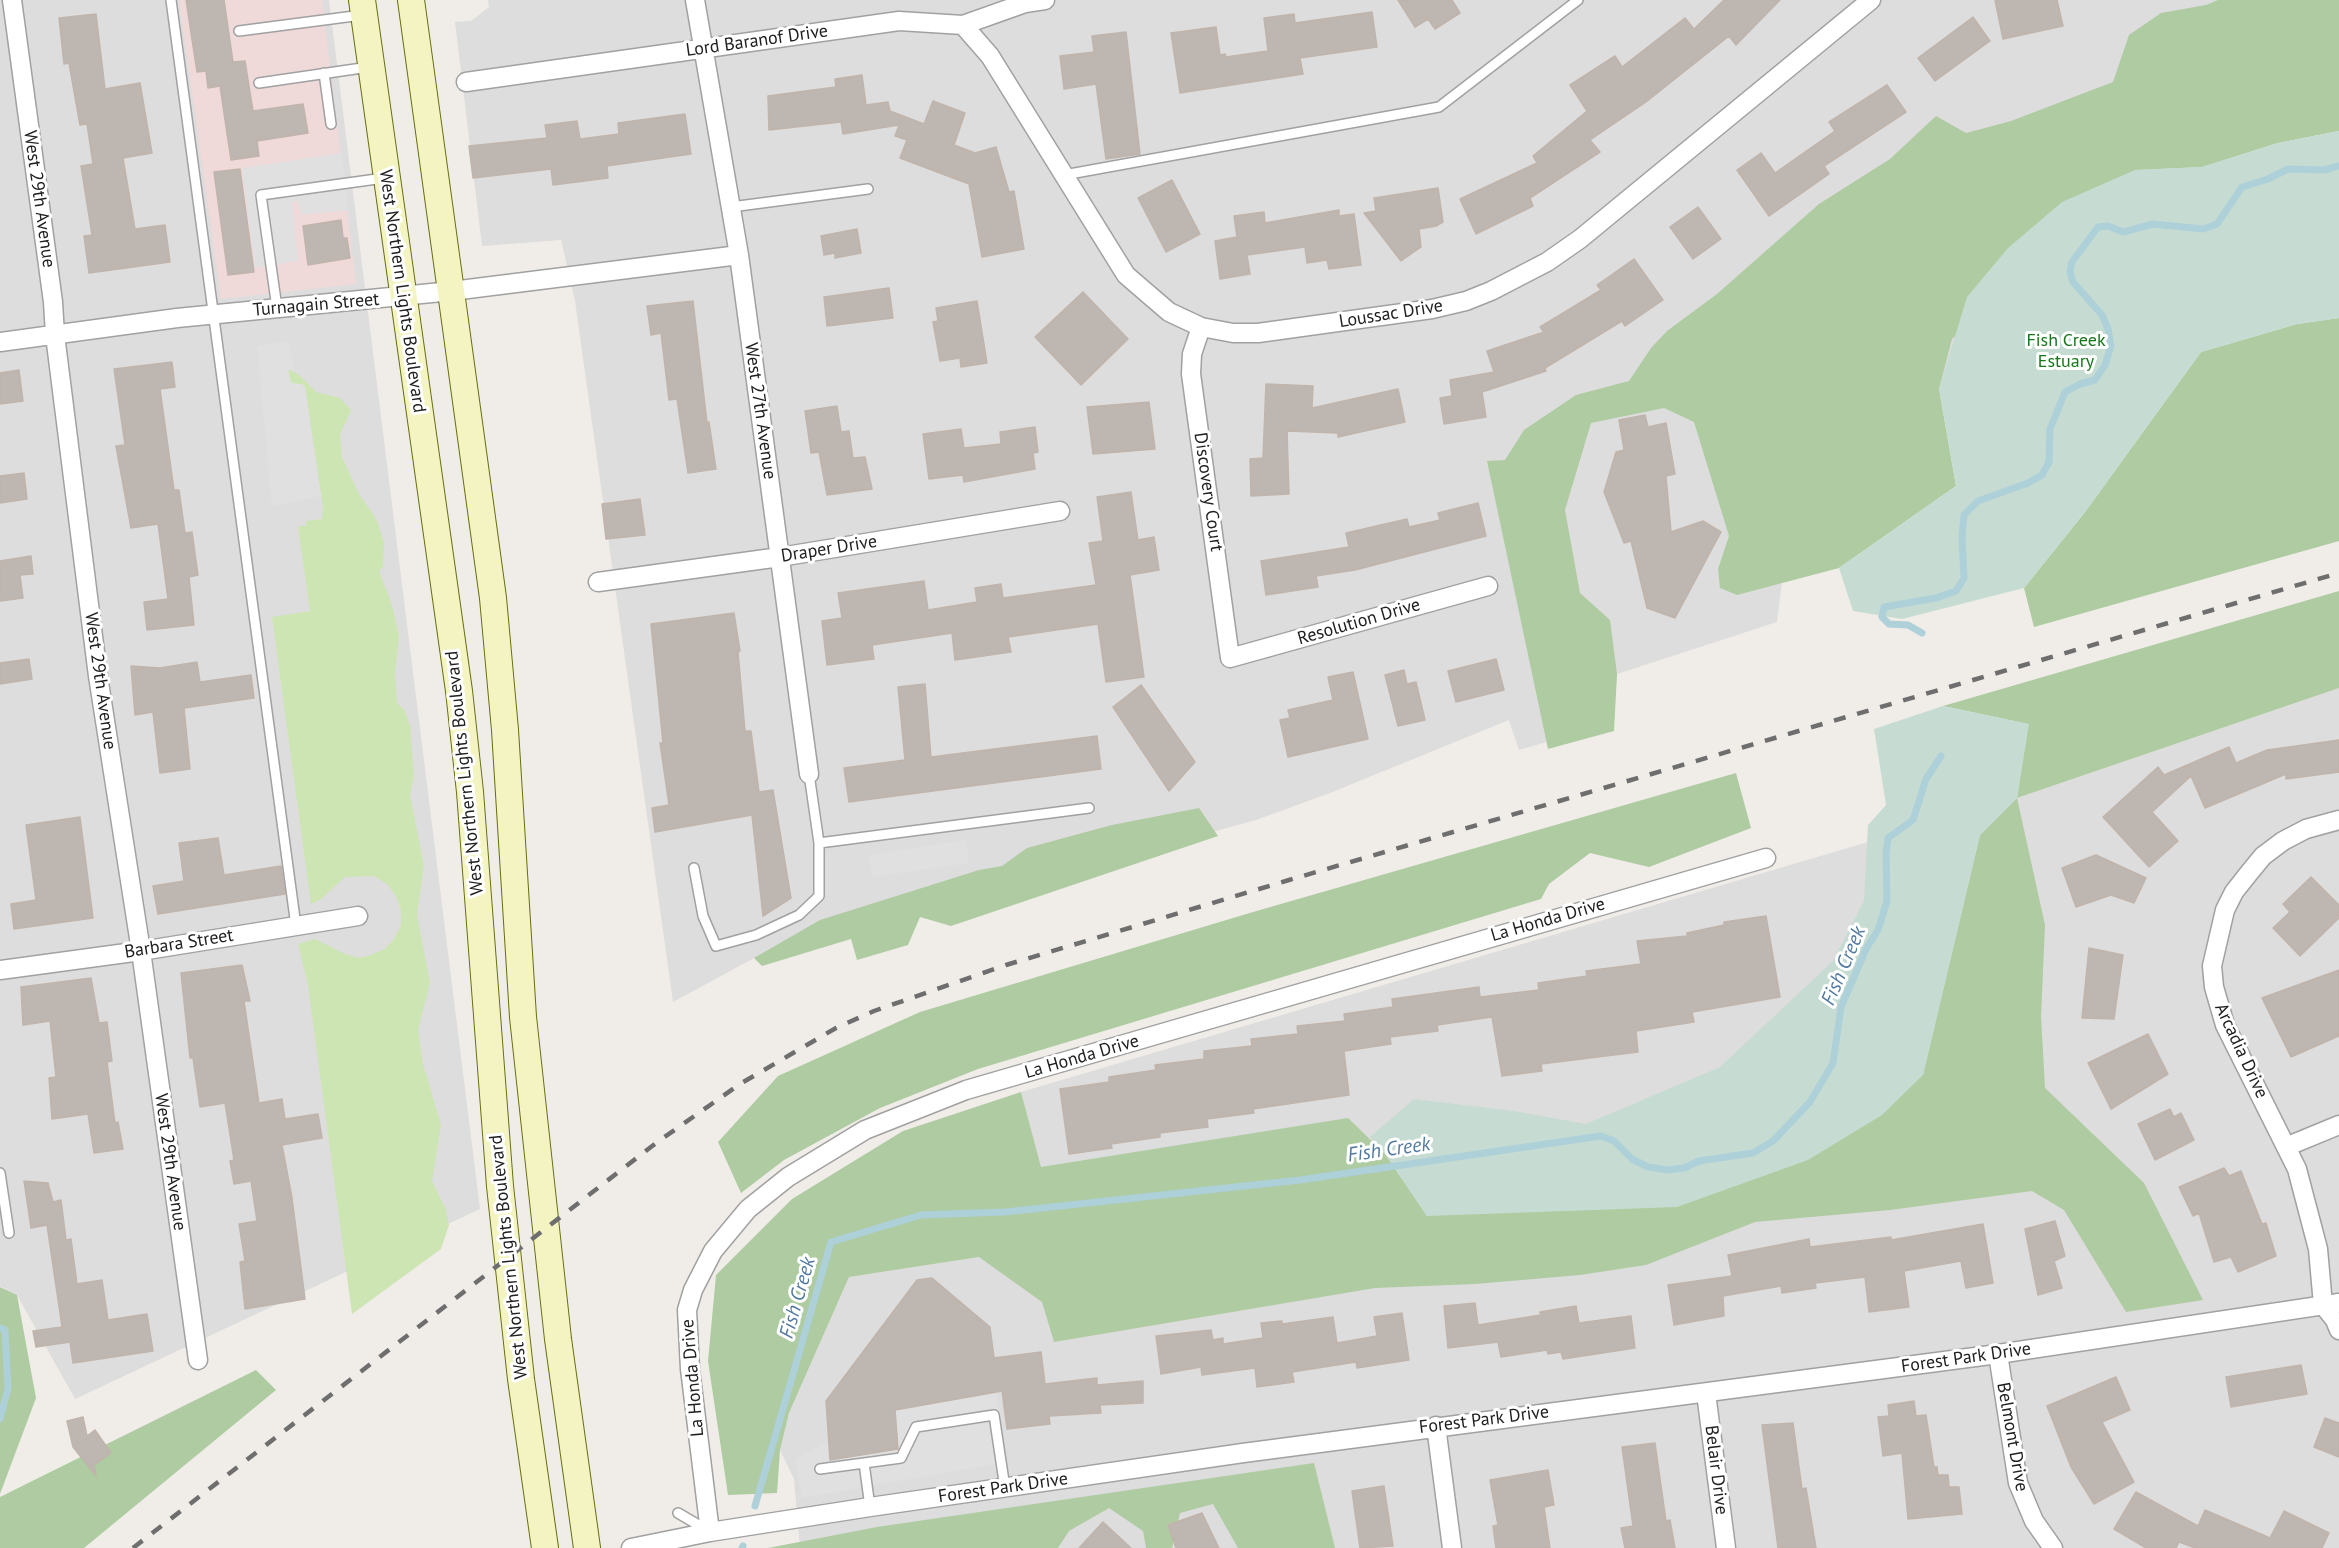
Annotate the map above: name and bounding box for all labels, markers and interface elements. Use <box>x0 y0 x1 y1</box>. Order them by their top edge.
street label: Lord Baranof Drive <box>685 20 829 62</box>
street label: West 29th Avenue <box>19 129 59 269</box>
street label: West Northern Lights Boulevard <box>374 168 430 414</box>
street label: Turnagain Street <box>252 289 380 321</box>
street label: Loussac Drive <box>1337 295 1445 333</box>
park label: Fish Creek Estuary <box>2026 330 2106 372</box>
street label: West 27th Avenue <box>740 341 780 481</box>
street label: Discovery Court <box>1189 431 1227 553</box>
street label: Draper Drive <box>779 531 879 567</box>
street label: Resolution Drive <box>1295 594 1423 650</box>
street label: West 29th Avenue <box>80 611 120 751</box>
street label: West Northern Lights Boulevard <box>441 650 489 896</box>
street label: La Honda Drive <box>1488 893 1608 947</box>
water label: Fish Creek <box>1817 923 1871 1009</box>
street label: Barbara Street <box>123 925 235 963</box>
street label: Arcadia Drive <box>2210 1000 2272 1102</box>
street label: La Honda Drive <box>1022 1030 1142 1084</box>
street label: West 29th Avenue <box>150 1092 190 1232</box>
water label: Fish Creek <box>1346 1132 1432 1168</box>
street label: West Northern Lights Boulevard <box>485 1134 533 1380</box>
water label: Fish Creek <box>775 1255 821 1341</box>
street label: La Honda Drive <box>677 1318 709 1438</box>
street label: Forest Park Drive <box>1900 1338 2032 1378</box>
street label: Belmont Drive <box>1992 1381 2032 1493</box>
street label: Forest Park Drive <box>1418 1401 1550 1439</box>
street label: Belair Drive <box>1700 1424 1732 1516</box>
street label: Forest Park Drive <box>937 1468 1069 1508</box>

